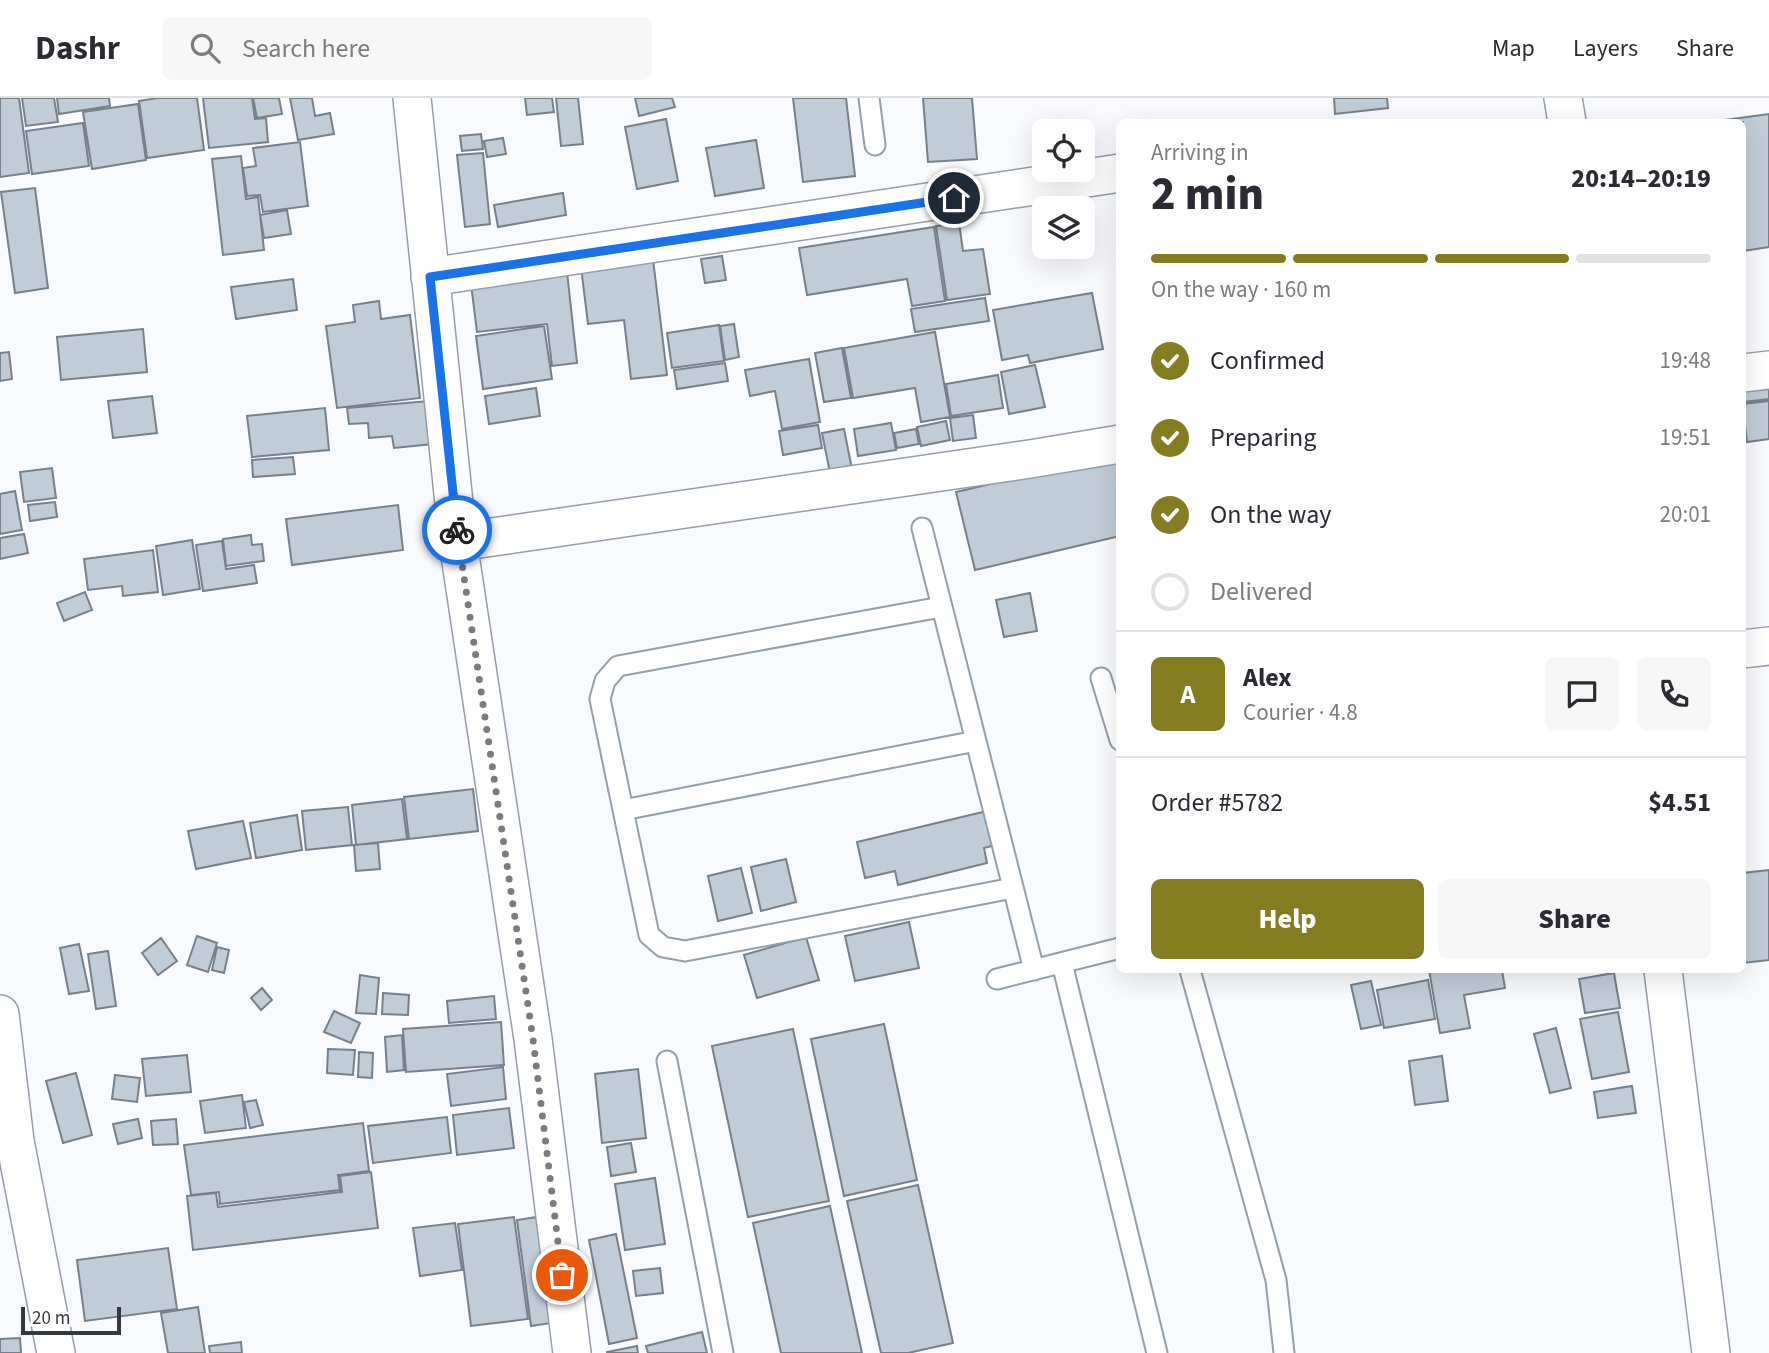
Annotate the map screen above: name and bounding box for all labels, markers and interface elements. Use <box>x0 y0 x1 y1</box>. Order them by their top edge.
search box <box>162 17 652 80</box>
text: Dashr <box>35 25 120 72</box>
icon: search <box>186 29 224 67</box>
text: Search here <box>242 30 370 67</box>
text: Map <box>1492 31 1535 66</box>
text: Layers <box>1573 31 1638 66</box>
text: Share <box>1676 31 1734 66</box>
map controls <box>1032 119 1095 259</box>
button: locate <box>1032 119 1095 182</box>
text: Arriving in <box>1151 136 1249 169</box>
text: 20:14–20:19 <box>1571 160 1711 197</box>
text: 2 min <box>1151 162 1264 227</box>
pin <box>924 168 984 228</box>
icon: home <box>935 179 973 217</box>
button: layers <box>1032 196 1095 259</box>
text: On the way · 160 m <box>1151 273 1331 306</box>
icon: check <box>1151 342 1189 380</box>
text: Confirmed <box>1210 342 1325 379</box>
text: 19:48 <box>1660 344 1711 377</box>
icon: check <box>1151 419 1189 457</box>
text: Preparing <box>1210 419 1316 456</box>
text: 19:51 <box>1660 421 1711 454</box>
courier <box>422 495 492 565</box>
icon: check <box>1151 496 1189 534</box>
text: On the way <box>1210 496 1331 533</box>
text: 20:01 <box>1660 498 1711 531</box>
icon: bike <box>438 511 476 549</box>
text: Delivered <box>1210 573 1313 610</box>
button: chat <box>1545 657 1619 731</box>
button: phone <box>1637 657 1711 731</box>
text: Alex <box>1243 659 1292 696</box>
text: A <box>1181 676 1195 713</box>
text: Courier · 4.8 <box>1243 696 1358 729</box>
text: Order #5782 <box>1151 784 1283 821</box>
text: $4.51 <box>1648 784 1711 821</box>
button: Help <box>1151 879 1424 959</box>
button: Share <box>1438 879 1711 959</box>
pin <box>532 1245 592 1305</box>
icon: bag <box>543 1256 581 1294</box>
scale bar <box>21 1304 121 1336</box>
text: 20 m <box>32 1305 70 1332</box>

